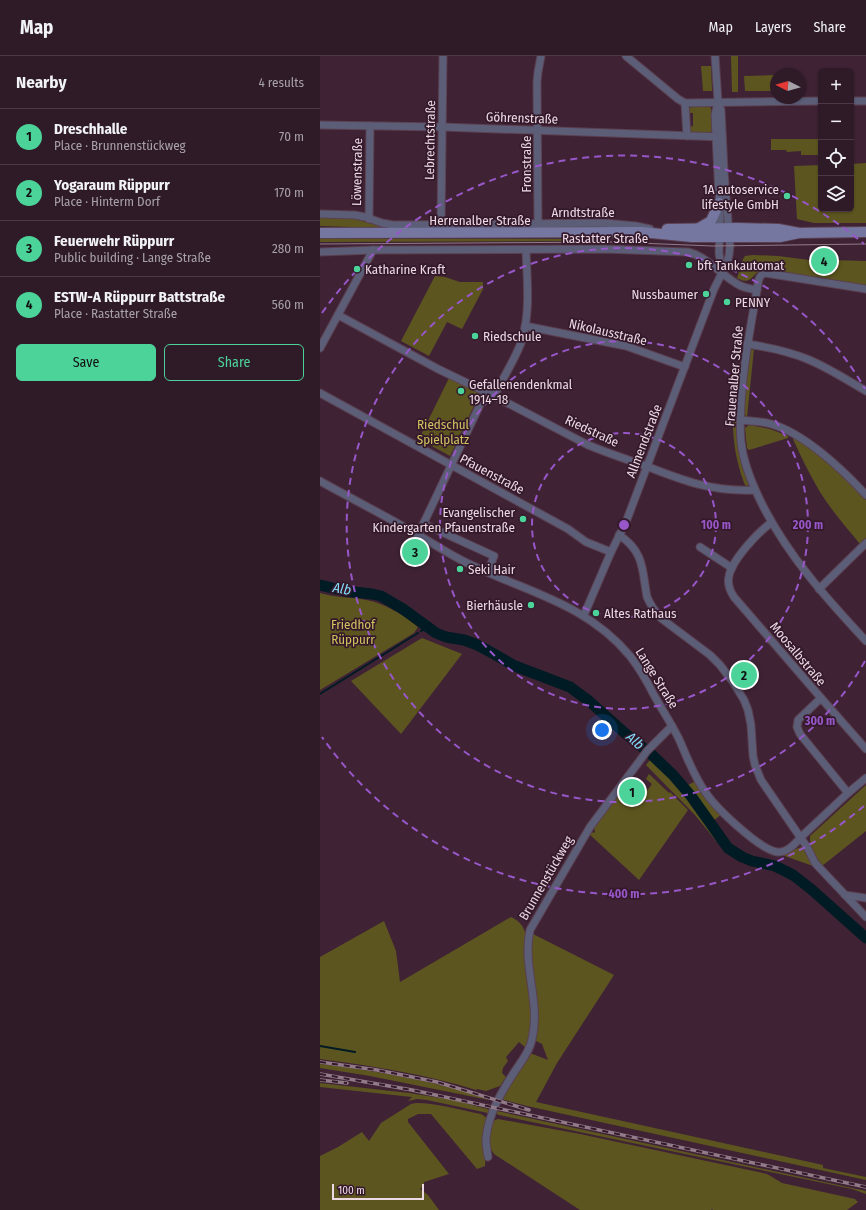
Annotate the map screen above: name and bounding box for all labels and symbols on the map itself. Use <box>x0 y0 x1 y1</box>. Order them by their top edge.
north arrow <box>770 68 806 104</box>
street label: Lebrechtstraße <box>422 100 438 180</box>
street label: Göhrenstraße <box>486 109 558 127</box>
street label: Fronstraße <box>519 136 534 192</box>
street label: Löwenstraße <box>349 138 365 206</box>
place label: 1A autoservice lifestyle GmbH <box>701 182 779 212</box>
marker: 1A autoservice lifestyle GmbH <box>782 191 792 201</box>
street label: Arndtstraße <box>551 205 615 220</box>
street label: Herrenalber Straße <box>429 213 531 228</box>
street label: Rastatter Straße <box>562 231 648 246</box>
pin: 4 <box>811 246 837 276</box>
place label: bft Tankautomat <box>697 258 785 273</box>
marker: bft Tankautomat <box>684 260 694 270</box>
place label: Katharine Kraft <box>365 262 446 277</box>
marker: Katharine Kraft <box>352 264 362 274</box>
place label: Nussbaumer <box>631 287 698 302</box>
marker: Nussbaumer <box>701 289 711 299</box>
place label: PENNY <box>735 295 771 310</box>
marker: PENNY <box>722 297 732 307</box>
street label: Nikolausstraße <box>568 316 648 348</box>
street label: Frauenalber Straße <box>722 325 746 427</box>
place label: Riedschule <box>483 329 541 344</box>
marker: Riedschule <box>470 331 480 341</box>
place label: Gefallenendenkmal 1914–18 <box>469 377 573 407</box>
marker: Gefallenendenkmal 1914–18 <box>456 386 466 396</box>
street label: Allmendstraße <box>623 402 665 480</box>
street label: Riedstraße <box>563 412 621 450</box>
park label: Riedschul Spielplatz <box>417 417 470 447</box>
street label: Pfauenstraße <box>457 451 527 497</box>
place label: Evangelischer Kindergarten Pfauenstraße <box>373 505 515 535</box>
marker: Evangelischer Kindergarten Pfauenstraße <box>518 514 528 524</box>
centre of rings <box>617 518 631 532</box>
text: 100 m <box>701 518 731 532</box>
text: 200 m <box>792 518 823 532</box>
pin: 3 <box>402 537 428 567</box>
place label: Seki Hair <box>468 562 516 577</box>
marker: Seki Hair <box>455 564 465 574</box>
water label: Alb <box>331 579 353 599</box>
place label: Bierhäusle <box>466 598 523 613</box>
marker: Bierhäusle <box>526 600 536 610</box>
place label: Altes Rathaus <box>604 606 677 621</box>
marker: Altes Rathaus <box>591 608 601 618</box>
park label: Friedhof Rüppurr <box>331 617 376 647</box>
street label: Moosalbstraße <box>767 619 829 689</box>
street label: Lange Straße <box>632 645 682 711</box>
pin: 2 <box>731 660 757 690</box>
text: 300 m <box>804 714 835 728</box>
your location <box>592 720 612 740</box>
water label: Alb <box>622 728 647 753</box>
pin: 1 <box>619 777 645 807</box>
street label: Brunnenstückweg <box>516 832 577 923</box>
text: 400 m <box>609 887 639 901</box>
scale bar <box>332 1182 424 1201</box>

